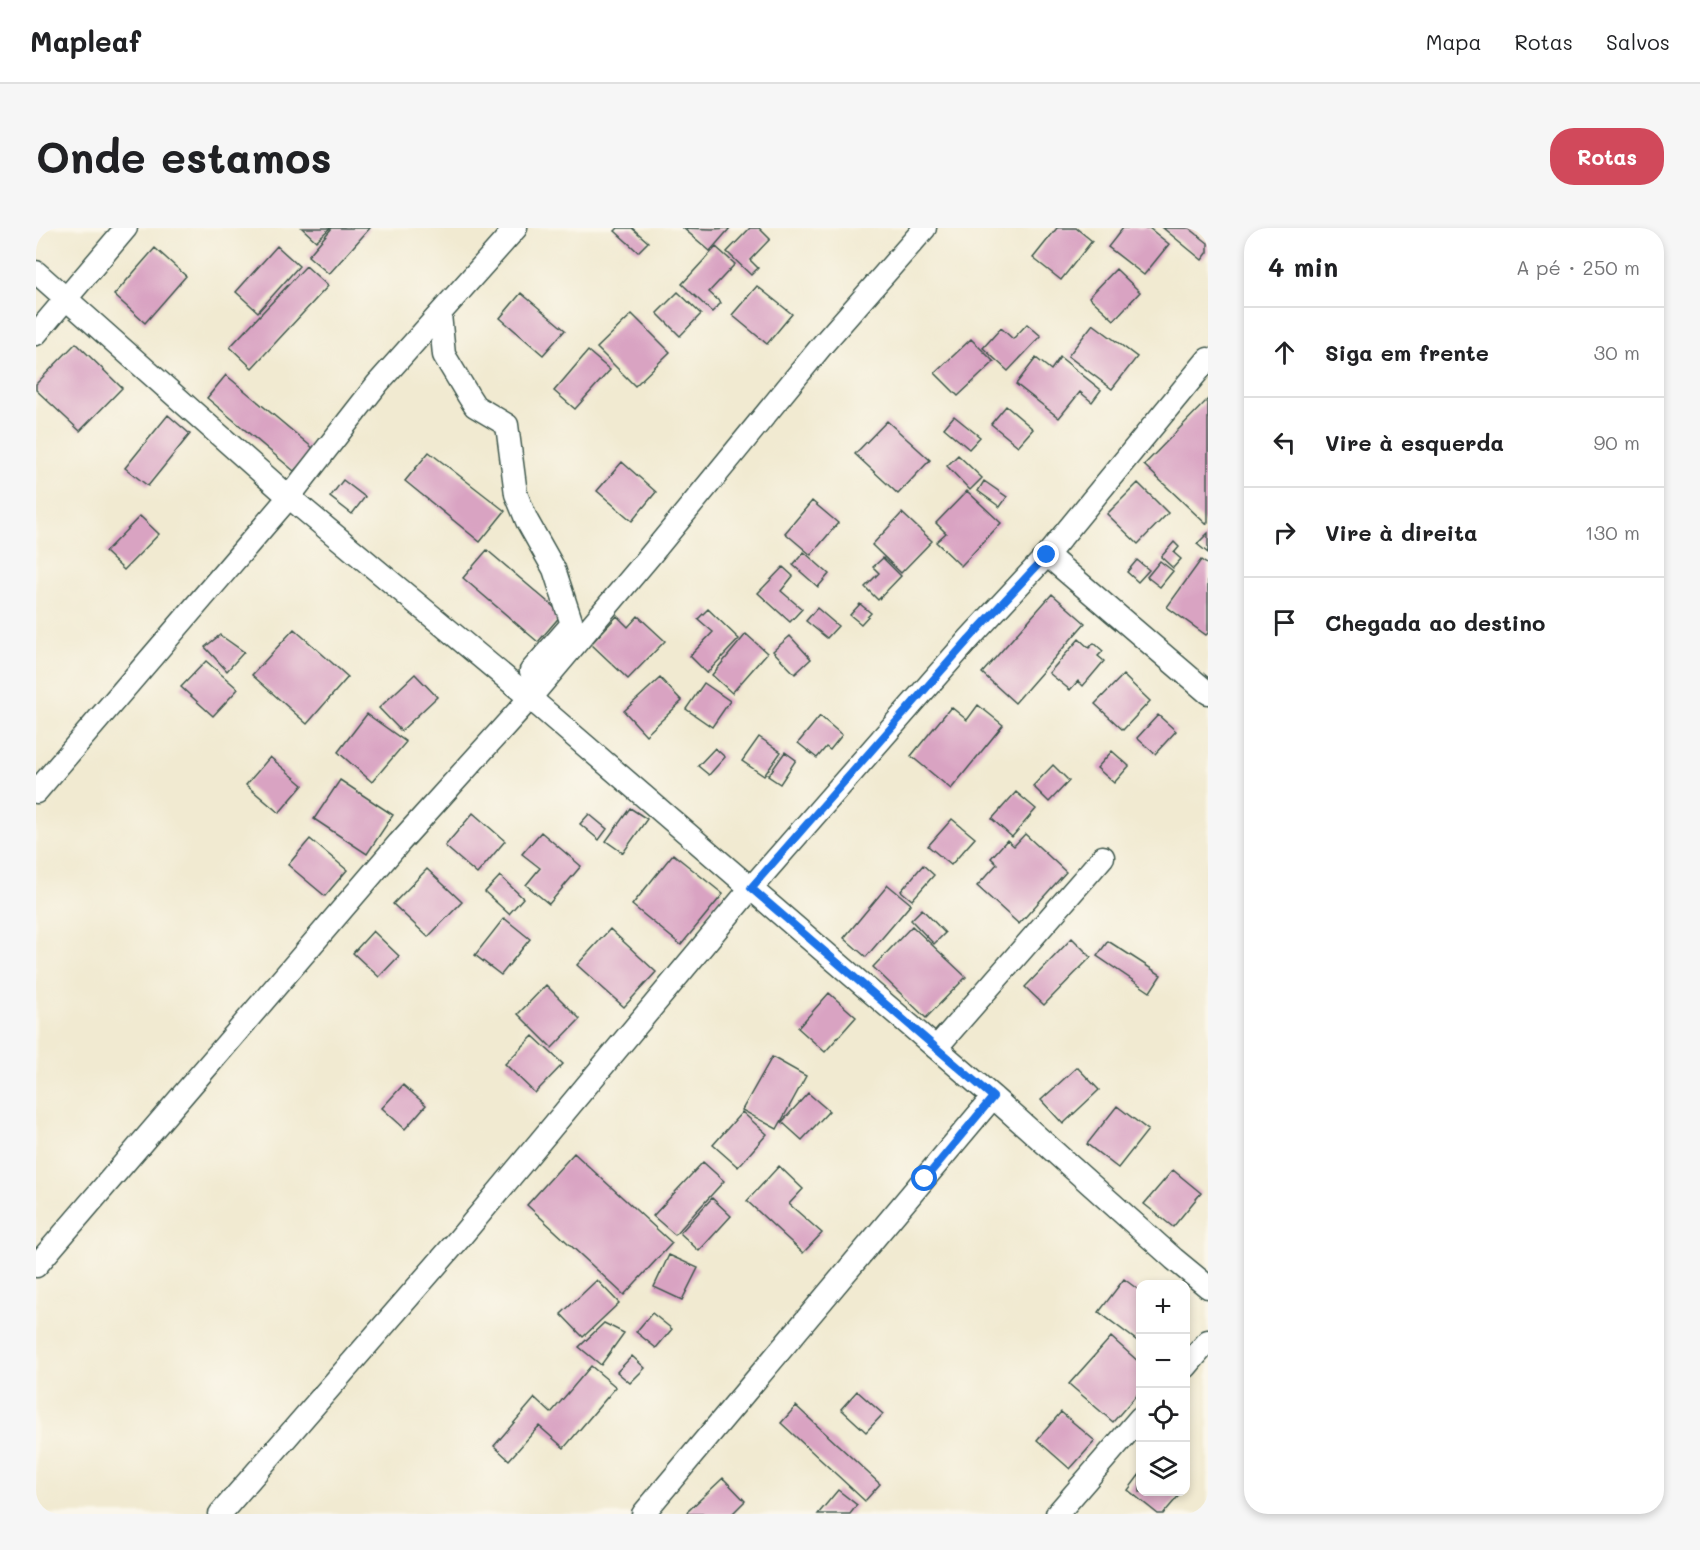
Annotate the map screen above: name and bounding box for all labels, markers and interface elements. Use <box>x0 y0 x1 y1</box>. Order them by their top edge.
text: Mapleaf <box>30 23 141 59</box>
text: Mapa <box>1426 28 1482 55</box>
text: Rotas <box>1515 28 1573 55</box>
text: Salvos <box>1606 28 1670 55</box>
button: Rotas <box>1550 128 1664 185</box>
text: Onde estamos <box>36 129 332 184</box>
text: 4 min <box>1268 250 1338 284</box>
text: A pé · 250 m <box>1516 254 1640 280</box>
icon: ahead <box>1268 336 1301 369</box>
text: Siga em frente <box>1325 338 1489 367</box>
text: 30 m <box>1594 339 1640 365</box>
icon: left <box>1268 426 1301 459</box>
text: Vire à esquerda <box>1325 428 1504 457</box>
text: 90 m <box>1594 429 1640 455</box>
icon: right <box>1268 516 1301 549</box>
text: Vire à direita <box>1325 518 1478 547</box>
text: 130 m <box>1585 519 1640 545</box>
route end <box>1033 541 1059 567</box>
icon: arrive <box>1268 606 1301 639</box>
text: Chegada ao destino <box>1325 608 1545 637</box>
route start <box>911 1165 937 1191</box>
map controls <box>1136 1280 1190 1496</box>
button: + <box>1136 1280 1190 1334</box>
button: − <box>1136 1334 1190 1388</box>
button: locate <box>1136 1388 1190 1442</box>
button: layers <box>1136 1442 1190 1496</box>

